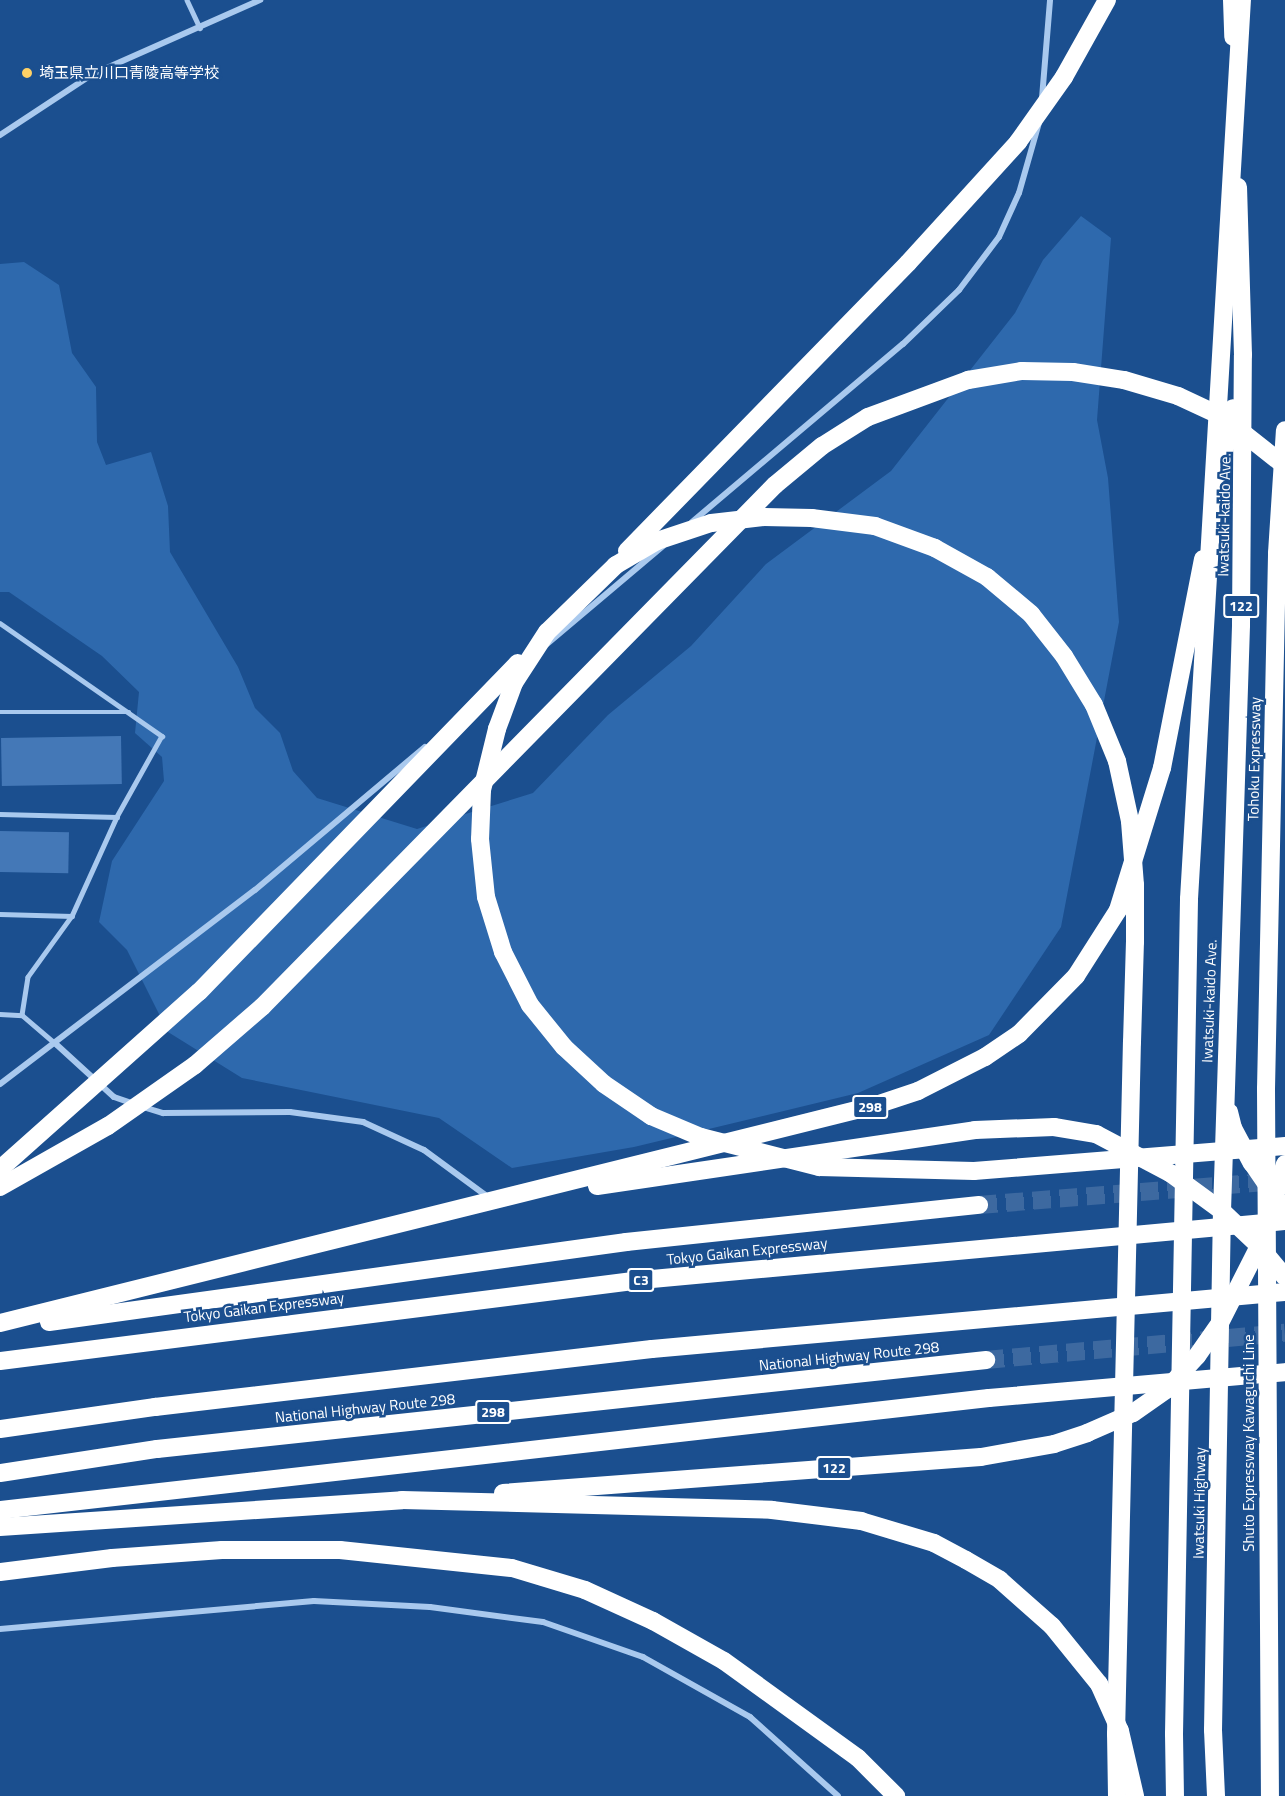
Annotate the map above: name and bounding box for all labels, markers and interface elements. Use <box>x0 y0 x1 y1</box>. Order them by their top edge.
place label: 埼玉県立川口青陵高等学校 <box>39 64 219 82</box>
marker: 埼玉県立川口青陵高等学校 <box>20 66 34 80</box>
street label: Iwatsuki-kaido Ave. <box>1214 453 1234 577</box>
road number: 122 <box>1223 595 1259 617</box>
street label: Tohoku Expressway <box>1244 697 1264 821</box>
street label: Iwatsuki-kaido Ave. <box>1198 939 1220 1063</box>
road number: 298 <box>852 1096 888 1118</box>
street label: Tokyo Gaikan Expressway <box>666 1234 828 1268</box>
road number: C3 <box>626 1269 656 1291</box>
street label: Tokyo Gaikan Expressway <box>183 1288 345 1326</box>
street label: Shuto Expressway Kawaguchi Line <box>1240 1334 1258 1552</box>
street label: National Highway Route 298 <box>758 1338 940 1374</box>
street label: National Highway Route 298 <box>274 1390 456 1426</box>
road number: 298 <box>475 1401 511 1423</box>
street label: Iwatsuki Highway <box>1189 1447 1209 1559</box>
road number: 122 <box>816 1457 852 1479</box>

